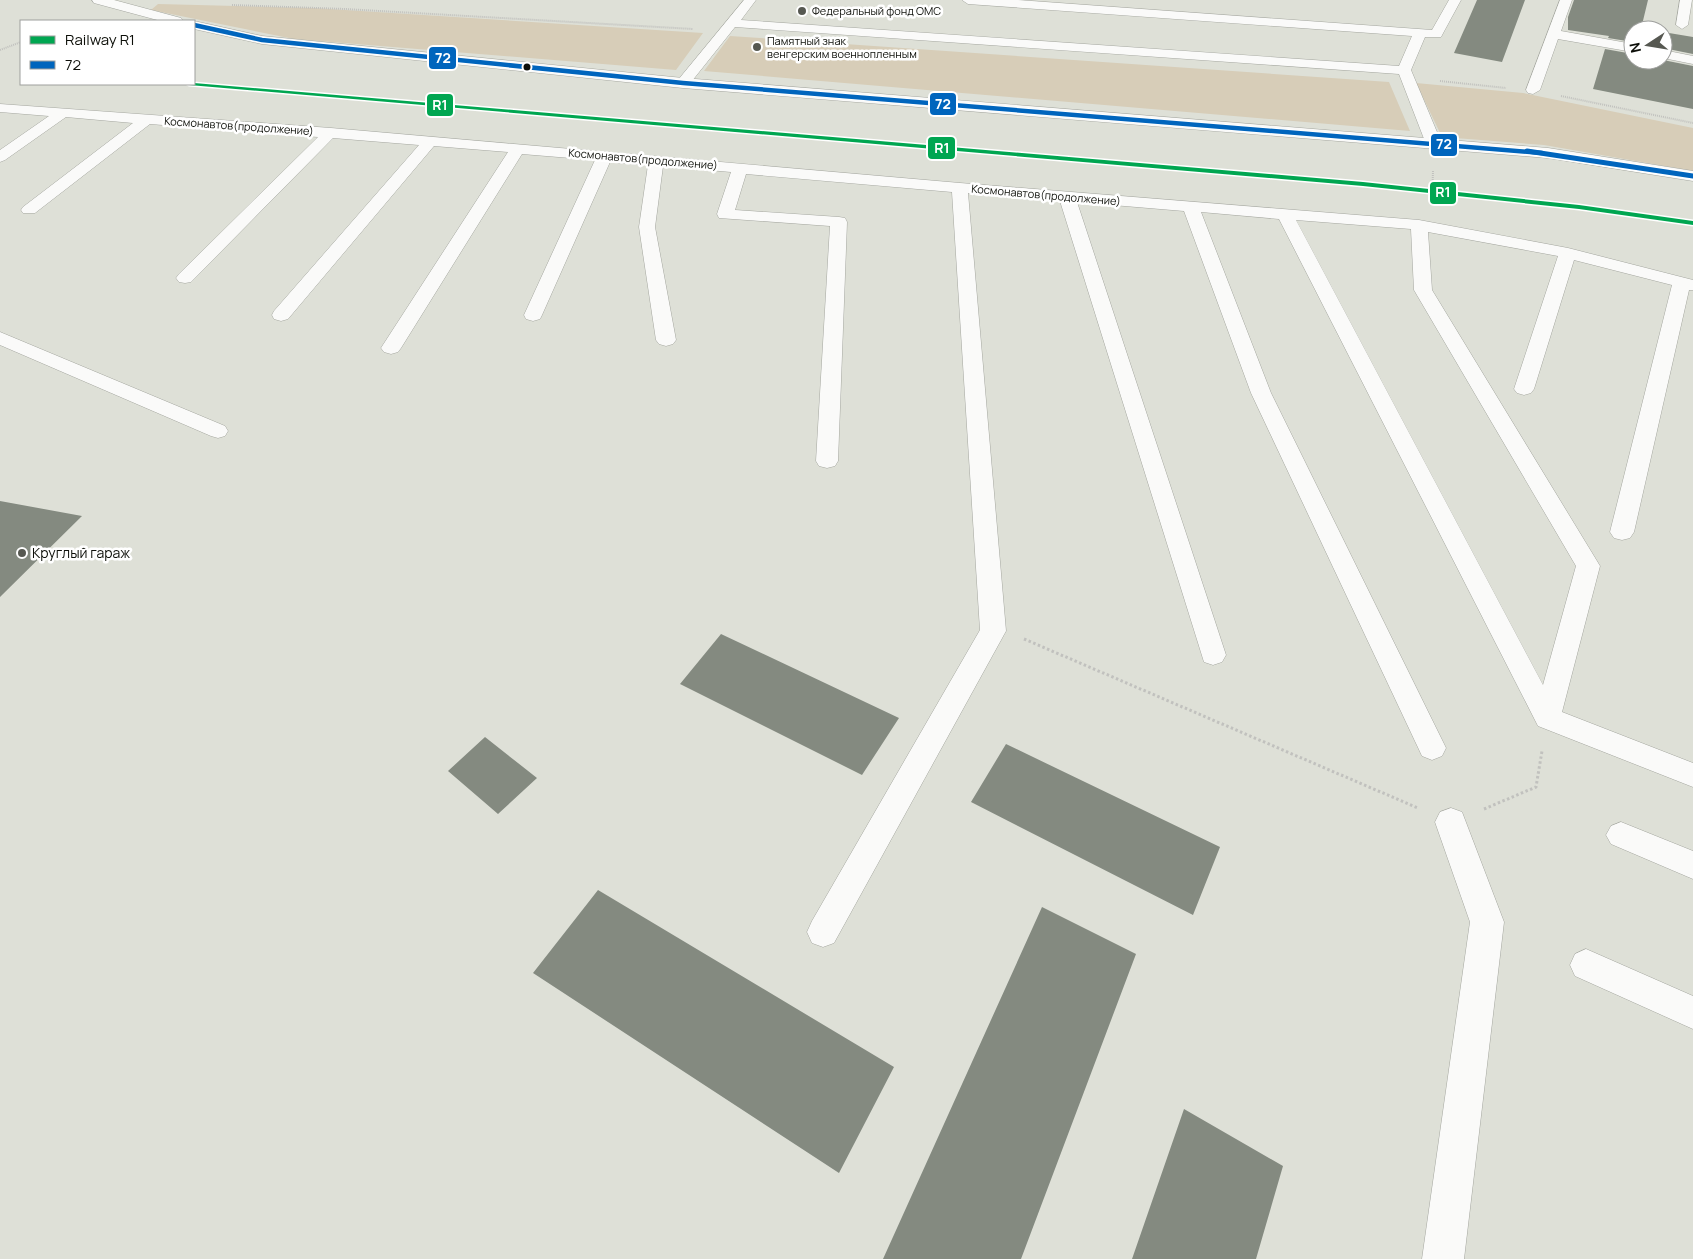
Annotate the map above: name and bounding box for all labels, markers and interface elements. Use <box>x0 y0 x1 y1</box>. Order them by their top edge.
place label: Федеральный фонд ОМС <box>812 3 941 18</box>
marker: Федеральный фонд ОМС <box>796 5 808 17</box>
legend <box>20 20 195 85</box>
north arrow <box>1623 20 1673 70</box>
text: Railway R1 <box>65 29 135 50</box>
place label: Памятный знак венгерским военнопленным <box>767 33 917 61</box>
marker: Памятный знак венгерским военнопленным <box>751 41 763 53</box>
text: N <box>1624 41 1645 55</box>
line badge: 72 <box>428 46 457 70</box>
text: 72 <box>435 48 451 67</box>
text: 72 <box>65 54 81 75</box>
unlabelled marker <box>522 62 532 72</box>
line badge: 72 <box>929 92 957 116</box>
line badge: R1 <box>426 93 454 117</box>
text: 72 <box>935 94 951 113</box>
text: R1 <box>432 95 448 114</box>
street label: Космонавтов(продолжение) <box>164 113 314 138</box>
line badge: 72 <box>1430 133 1458 157</box>
text: 72 <box>1436 134 1452 153</box>
line badge: R1 <box>927 136 956 160</box>
text: R1 <box>934 138 950 157</box>
street label: Космонавтов(продолжение) <box>568 144 718 173</box>
street label: Космонавтов(продолжение) <box>971 180 1121 209</box>
line badge: R1 <box>1429 181 1457 205</box>
text: R1 <box>1435 182 1451 201</box>
place label: Круглый гараж <box>32 543 130 562</box>
marker: Круглый гараж <box>16 547 28 559</box>

